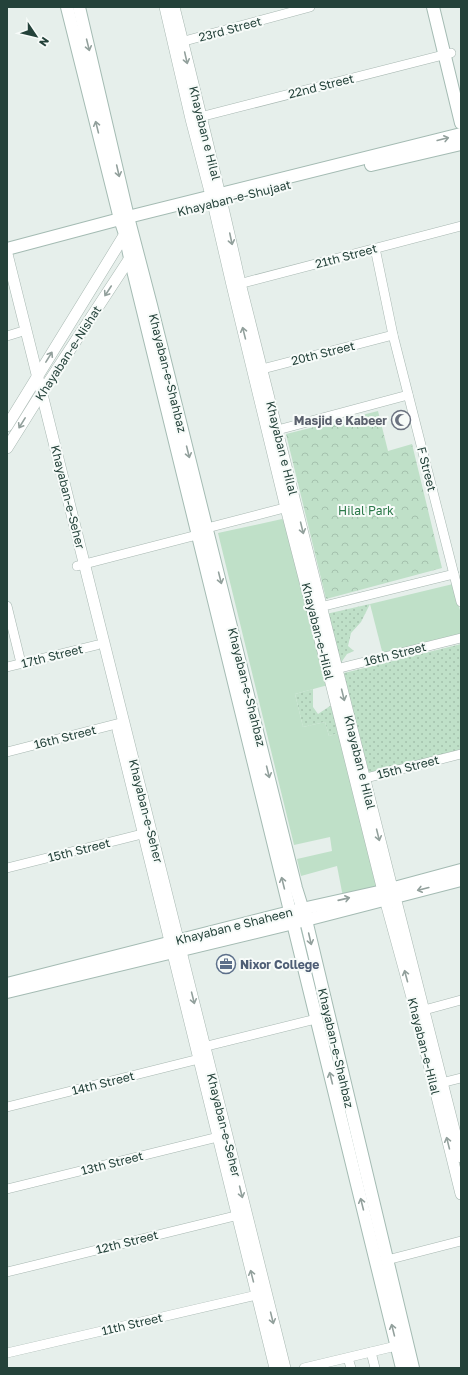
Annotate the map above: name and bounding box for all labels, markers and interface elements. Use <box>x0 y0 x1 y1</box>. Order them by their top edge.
street label: 23rd Street <box>197 13 263 45</box>
north arrow <box>16 16 56 56</box>
text: N <box>37 35 52 49</box>
one-way arrow <box>84 38 92 51</box>
one-way arrow <box>183 52 191 65</box>
street label: 22nd Street <box>287 71 356 101</box>
street label: Khayaban e Hilal <box>186 84 224 182</box>
one-way arrow <box>93 121 100 134</box>
one-way arrow <box>436 134 449 142</box>
one-way arrow <box>114 165 122 178</box>
street label: Khayaban-e-Shujaat <box>176 177 293 219</box>
one-way arrow <box>227 232 235 245</box>
street label: 21th Street <box>313 240 379 271</box>
one-way arrow <box>104 285 112 297</box>
street label: Khayaban-e-Nishat <box>32 302 104 403</box>
street label: Khayaban-e-Shahbaz <box>146 312 190 434</box>
one-way arrow <box>240 327 247 340</box>
street label: 20th Street <box>290 338 357 368</box>
one-way arrow <box>45 352 53 363</box>
street label: Khayaban e Hilal <box>263 399 301 497</box>
mosque icon: Masjid e Kabeer <box>390 409 412 431</box>
place label: Masjid e Kabeer <box>294 413 387 428</box>
one-way arrow <box>18 417 26 429</box>
street label: Khayaban-e-Seher <box>48 443 88 551</box>
one-way arrow <box>185 445 192 458</box>
street label: F Street <box>414 445 440 493</box>
park label: Hilal Park <box>338 503 394 518</box>
one-way arrow <box>298 522 306 535</box>
one-way arrow <box>216 571 224 584</box>
street label: Khayaban-e-Hilal <box>299 581 337 681</box>
street label: Khayaban-e-Shahbaz <box>225 626 269 748</box>
street label: 16th Street <box>362 639 428 669</box>
street label: 17th Street <box>20 641 85 671</box>
one-way arrow <box>340 688 348 701</box>
street label: Khayaban e Hilal <box>341 713 379 811</box>
street label: 16th Street <box>32 722 98 752</box>
street label: 15th Street <box>375 752 441 782</box>
street label: Khayaban-e-Seher <box>126 757 166 865</box>
one-way arrow <box>264 765 272 778</box>
one-way arrow <box>375 828 383 841</box>
street label: 15th Street <box>46 835 112 865</box>
one-way arrow <box>278 877 286 890</box>
one-way arrow <box>417 886 430 894</box>
one-way arrow <box>337 895 350 903</box>
street label: Khayaban e Shaheen <box>174 904 294 948</box>
one-way arrow <box>307 932 314 945</box>
office icon: Nixor College <box>215 953 237 975</box>
place label: Nixor College <box>240 957 319 972</box>
one-way arrow <box>402 970 409 983</box>
street label: Khayaban-e-Shahbaz <box>315 987 357 1109</box>
one-way arrow <box>189 991 197 1004</box>
street label: Khayaban-e-Hilal <box>405 996 443 1096</box>
street label: 14th Street <box>70 1068 136 1098</box>
street label: Khayaban-e-Seher <box>204 1071 244 1179</box>
one-way arrow <box>326 1071 334 1084</box>
one-way arrow <box>444 1137 452 1150</box>
street label: 13th Street <box>79 1148 145 1178</box>
one-way arrow <box>238 1185 245 1198</box>
one-way arrow <box>357 1198 365 1211</box>
street label: 12th Street <box>94 1227 160 1257</box>
one-way arrow <box>248 1270 255 1283</box>
street label: 11th Street <box>100 1310 164 1338</box>
one-way arrow <box>269 1312 277 1325</box>
one-way arrow <box>388 1324 396 1337</box>

